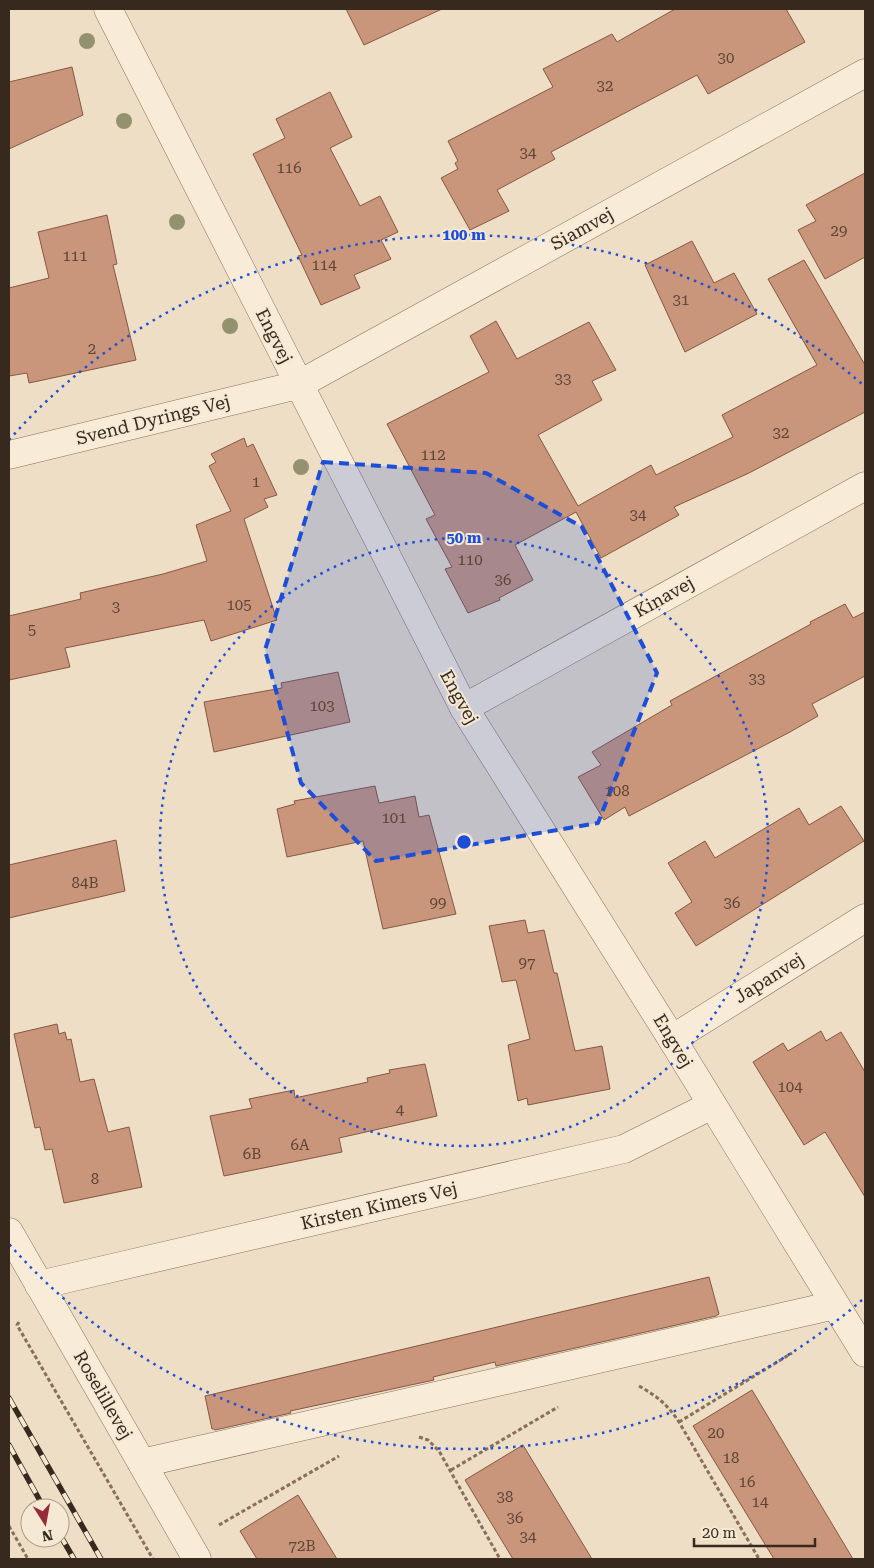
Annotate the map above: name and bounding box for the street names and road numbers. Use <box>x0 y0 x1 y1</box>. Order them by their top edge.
street label: Siamvej <box>547 203 617 254</box>
street label: Engvej <box>252 305 297 367</box>
street label: Svend Dyrings Vej <box>74 390 232 449</box>
street label: Kinavej <box>630 572 697 622</box>
street label: Engvej <box>436 666 483 728</box>
street label: Japanvej <box>730 948 807 1007</box>
street label: Engvej <box>649 1010 698 1071</box>
street label: Kirsten Kimers Vej <box>299 1177 459 1234</box>
street label: Roselillevej <box>70 1347 137 1443</box>

